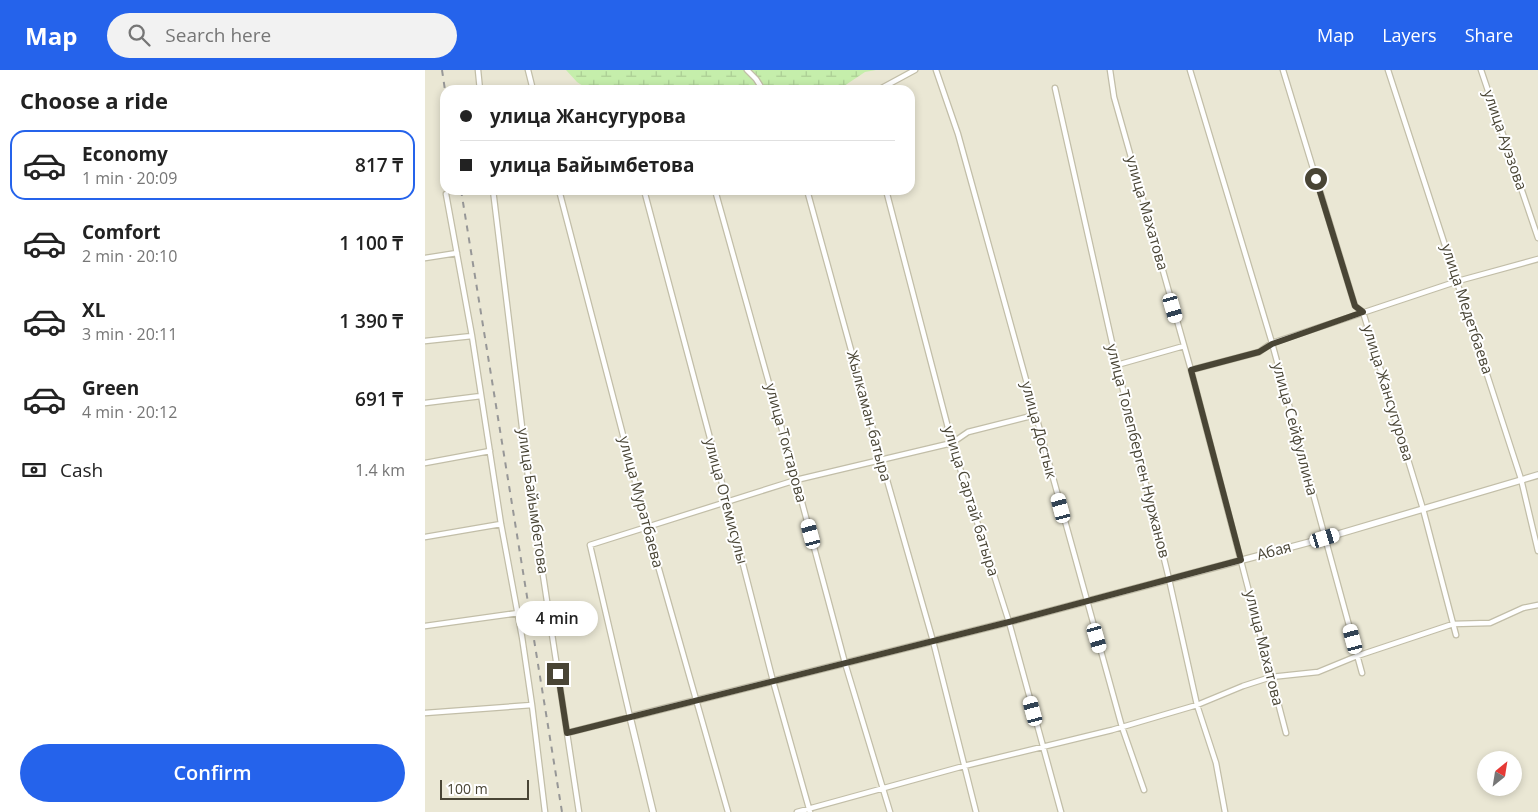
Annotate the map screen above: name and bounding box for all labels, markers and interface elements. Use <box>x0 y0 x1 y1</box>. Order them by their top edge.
search box <box>107 13 457 58</box>
text: Map <box>25 19 77 52</box>
icon: search <box>125 21 153 49</box>
text: Search here <box>165 22 271 48</box>
text: Map <box>1317 23 1354 47</box>
text: Layers <box>1382 23 1437 47</box>
text: Share <box>1465 23 1513 47</box>
text: Choose a ride <box>20 85 168 115</box>
street label: улица Ауэзова <box>1479 87 1532 193</box>
text: улица Жансугурова <box>490 103 686 129</box>
text: Economy <box>82 141 168 167</box>
icon: car <box>22 143 67 188</box>
text: 817 ₸ <box>355 152 403 178</box>
text: улица Байымбетова <box>490 152 694 178</box>
street label: улица Махатова <box>1122 153 1174 272</box>
text: 1 min · 20:09 <box>82 167 177 189</box>
route start <box>1305 168 1327 190</box>
text: Comfort <box>82 219 161 245</box>
icon: car <box>22 221 67 266</box>
text: 1 100 ₸ <box>339 230 403 256</box>
street label: улица Медетбаева <box>1437 241 1498 376</box>
text: 2 min · 20:10 <box>82 245 177 267</box>
car <box>1161 292 1184 324</box>
text: XL <box>82 297 105 323</box>
icon: car <box>22 299 67 344</box>
text: 1 390 ₸ <box>339 308 403 334</box>
street label: улица Жансугурова <box>1359 322 1419 463</box>
text: 3 min · 20:11 <box>82 323 177 345</box>
street label: улица Толепберген Нуржанов <box>1103 342 1175 560</box>
street label: Жылкаман батыра <box>843 348 897 483</box>
street label: улица Сейфуллина <box>1269 360 1323 498</box>
text: Green <box>82 375 139 401</box>
icon: car <box>22 377 67 422</box>
street label: улица Достык <box>1017 379 1063 481</box>
street label: улица Токтарова <box>761 381 813 505</box>
text: 691 ₸ <box>355 386 403 412</box>
text: 4 min · 20:12 <box>82 401 177 423</box>
street label: улица Сартай батыра <box>940 423 1004 578</box>
street label: улица Байымбетова <box>514 427 554 575</box>
street label: улица Муратбаева <box>615 434 669 570</box>
street label: улица Отемисулы <box>701 435 753 566</box>
icon: cash <box>20 456 48 484</box>
text: Cash <box>60 457 103 483</box>
text: 1.4 km <box>355 459 405 481</box>
car <box>1049 492 1072 524</box>
car <box>799 518 822 550</box>
car <box>1308 526 1341 550</box>
street label: Абая <box>1254 536 1293 564</box>
street label: улица Махатова <box>1241 588 1289 708</box>
callout: 4 min <box>517 602 599 636</box>
text: 4 min <box>535 607 579 629</box>
car <box>1085 622 1108 654</box>
car <box>1341 623 1364 655</box>
route end <box>547 663 569 685</box>
car <box>1021 695 1044 727</box>
button: Confirm <box>20 744 405 802</box>
north arrow <box>1477 751 1523 796</box>
map controls <box>1477 751 1522 796</box>
scale bar <box>440 777 529 800</box>
text: 100 m <box>447 779 488 798</box>

